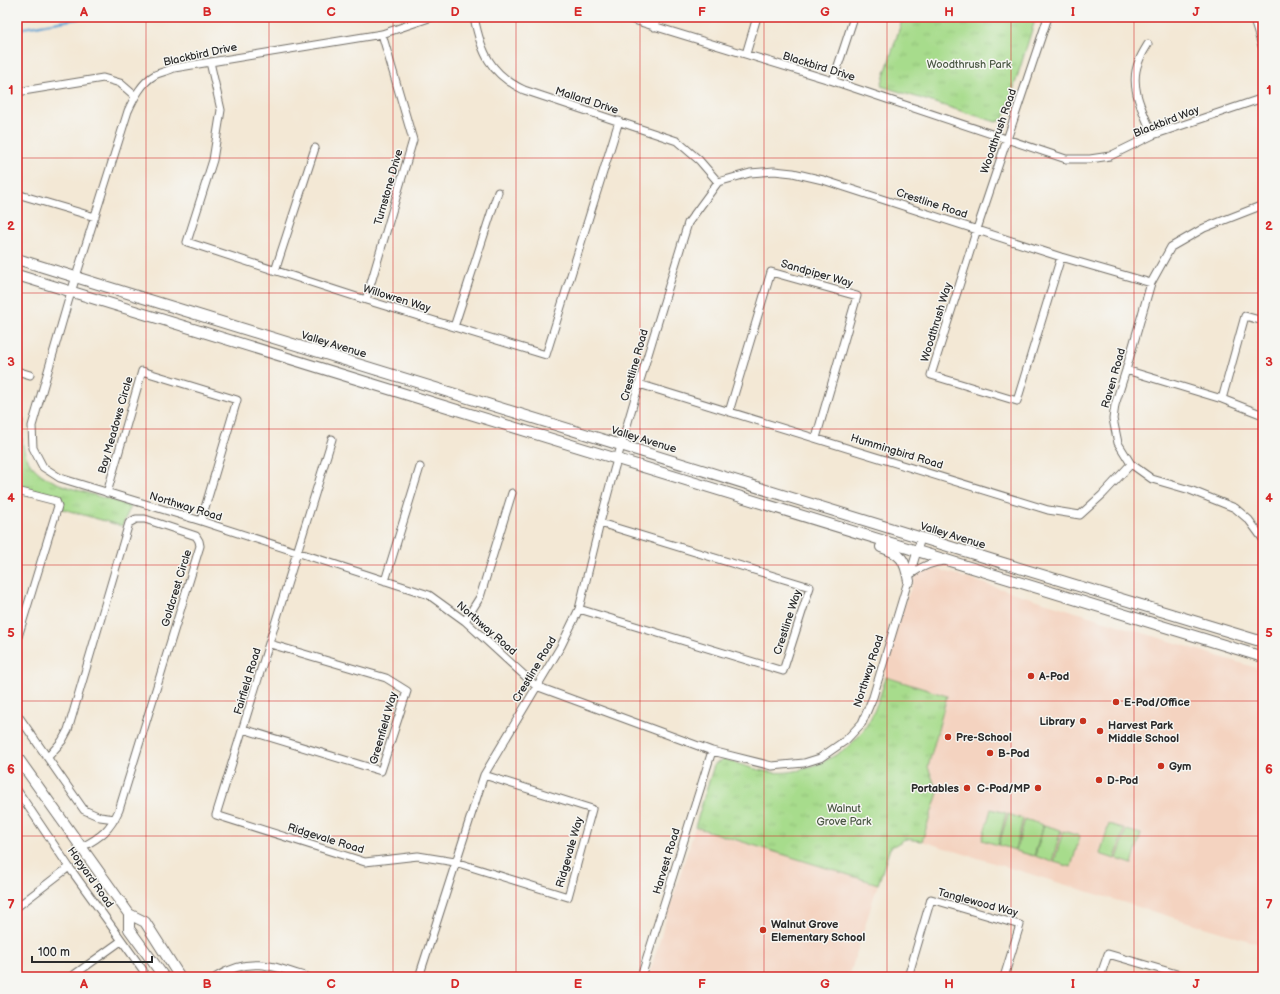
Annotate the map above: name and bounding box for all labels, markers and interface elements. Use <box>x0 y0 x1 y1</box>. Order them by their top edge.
text: A <box>79 4 88 20</box>
text: B <box>202 4 212 20</box>
text: C <box>326 4 336 20</box>
text: D <box>450 4 460 20</box>
text: E <box>574 4 583 20</box>
text: F <box>698 4 706 20</box>
text: G <box>820 4 830 20</box>
text: H <box>944 4 954 20</box>
text: I <box>1071 4 1075 20</box>
text: J <box>1192 4 1200 20</box>
street label: Blackbird Drive <box>162 40 239 69</box>
street label: Blackbird Drive <box>781 49 857 84</box>
park label: Woodthrush Park <box>927 58 1012 71</box>
text: 1 <box>8 82 14 98</box>
text: 1 <box>1266 82 1272 98</box>
street label: Mallard Drive <box>554 84 621 117</box>
street label: Woodthrush Road <box>978 87 1019 175</box>
street label: Blackbird Way <box>1131 103 1201 140</box>
street label: Turnstone Drive <box>371 147 406 227</box>
street label: Crestline Road <box>895 186 969 221</box>
text: 2 <box>7 218 15 234</box>
text: 2 <box>1265 218 1273 234</box>
street label: Sandpiper Way <box>779 257 854 290</box>
street label: Woodthrush Way <box>918 281 955 363</box>
street label: Willowren Way <box>361 282 432 315</box>
street label: Valley Avenue <box>300 328 369 361</box>
street label: Crestline Road <box>618 328 651 403</box>
street label: Raven Road <box>1099 347 1128 409</box>
text: 3 <box>7 354 15 370</box>
text: 3 <box>1265 354 1273 370</box>
street label: Bay Meadows Circle <box>95 375 136 475</box>
street label: Valley Avenue <box>610 423 679 456</box>
street label: Hummingbird Road <box>849 431 945 472</box>
street label: Northway Road <box>148 489 224 524</box>
text: 4 <box>7 490 15 506</box>
text: 4 <box>1265 490 1273 506</box>
street label: Valley Avenue <box>919 519 988 552</box>
street label: Goldcrest Circle <box>159 548 195 628</box>
street label: Crestline Way <box>771 588 804 656</box>
street label: Northway Road <box>454 599 519 658</box>
text: 5 <box>7 625 15 641</box>
text: 5 <box>1265 625 1273 641</box>
street label: Northway Road <box>851 633 886 709</box>
street label: Crestline Road <box>510 634 559 704</box>
street label: Fairfield Road <box>231 646 264 716</box>
place label: A-Pod <box>1038 670 1069 683</box>
marker: A-Pod <box>1026 671 1036 681</box>
street label: Greenfield Way <box>367 690 400 766</box>
place label: E-Pod/Office <box>1124 696 1190 709</box>
marker: E-Pod/Office <box>1111 697 1121 707</box>
place label: Library <box>1039 715 1075 728</box>
marker: Library <box>1078 716 1088 726</box>
place label: Harvest Park Middle School <box>1108 719 1179 745</box>
marker: Harvest Park Middle School <box>1095 726 1105 736</box>
place label: Pre-School <box>956 731 1012 744</box>
marker: Pre-School <box>943 732 953 742</box>
place label: B-Pod <box>998 747 1029 760</box>
marker: B-Pod <box>985 748 995 758</box>
place label: Gym <box>1169 760 1192 773</box>
text: 6 <box>7 761 15 777</box>
marker: Gym <box>1156 761 1166 771</box>
text: 6 <box>1265 761 1273 777</box>
place label: D-Pod <box>1107 774 1138 787</box>
marker: D-Pod <box>1094 775 1104 785</box>
place label: Portables <box>911 782 960 795</box>
place label: C-Pod/MP <box>977 782 1030 795</box>
marker: Portables <box>962 783 972 793</box>
marker: C-Pod/MP <box>1033 783 1043 793</box>
park label: Walnut Grove Park <box>817 802 872 828</box>
street label: Ridgevale Way <box>553 815 586 889</box>
street label: Ridgevale Road <box>286 821 366 856</box>
street label: Harvest Road <box>650 827 683 896</box>
street label: Hopyard Road <box>65 844 116 910</box>
street label: Tanglewood Way <box>936 886 1019 919</box>
text: 7 <box>7 897 15 913</box>
text: 7 <box>1265 897 1273 913</box>
place label: Walnut Grove Elementary School <box>771 918 865 944</box>
marker: Walnut Grove Elementary School <box>758 925 768 935</box>
scale bar <box>32 938 152 964</box>
text: 100 m <box>38 945 70 960</box>
text: A <box>79 976 88 992</box>
text: B <box>202 976 212 992</box>
text: C <box>326 976 336 992</box>
text: D <box>450 976 460 992</box>
text: E <box>574 976 583 992</box>
text: F <box>698 976 706 992</box>
text: G <box>820 976 830 992</box>
text: H <box>944 976 954 992</box>
text: I <box>1071 976 1075 992</box>
text: J <box>1192 976 1200 992</box>

